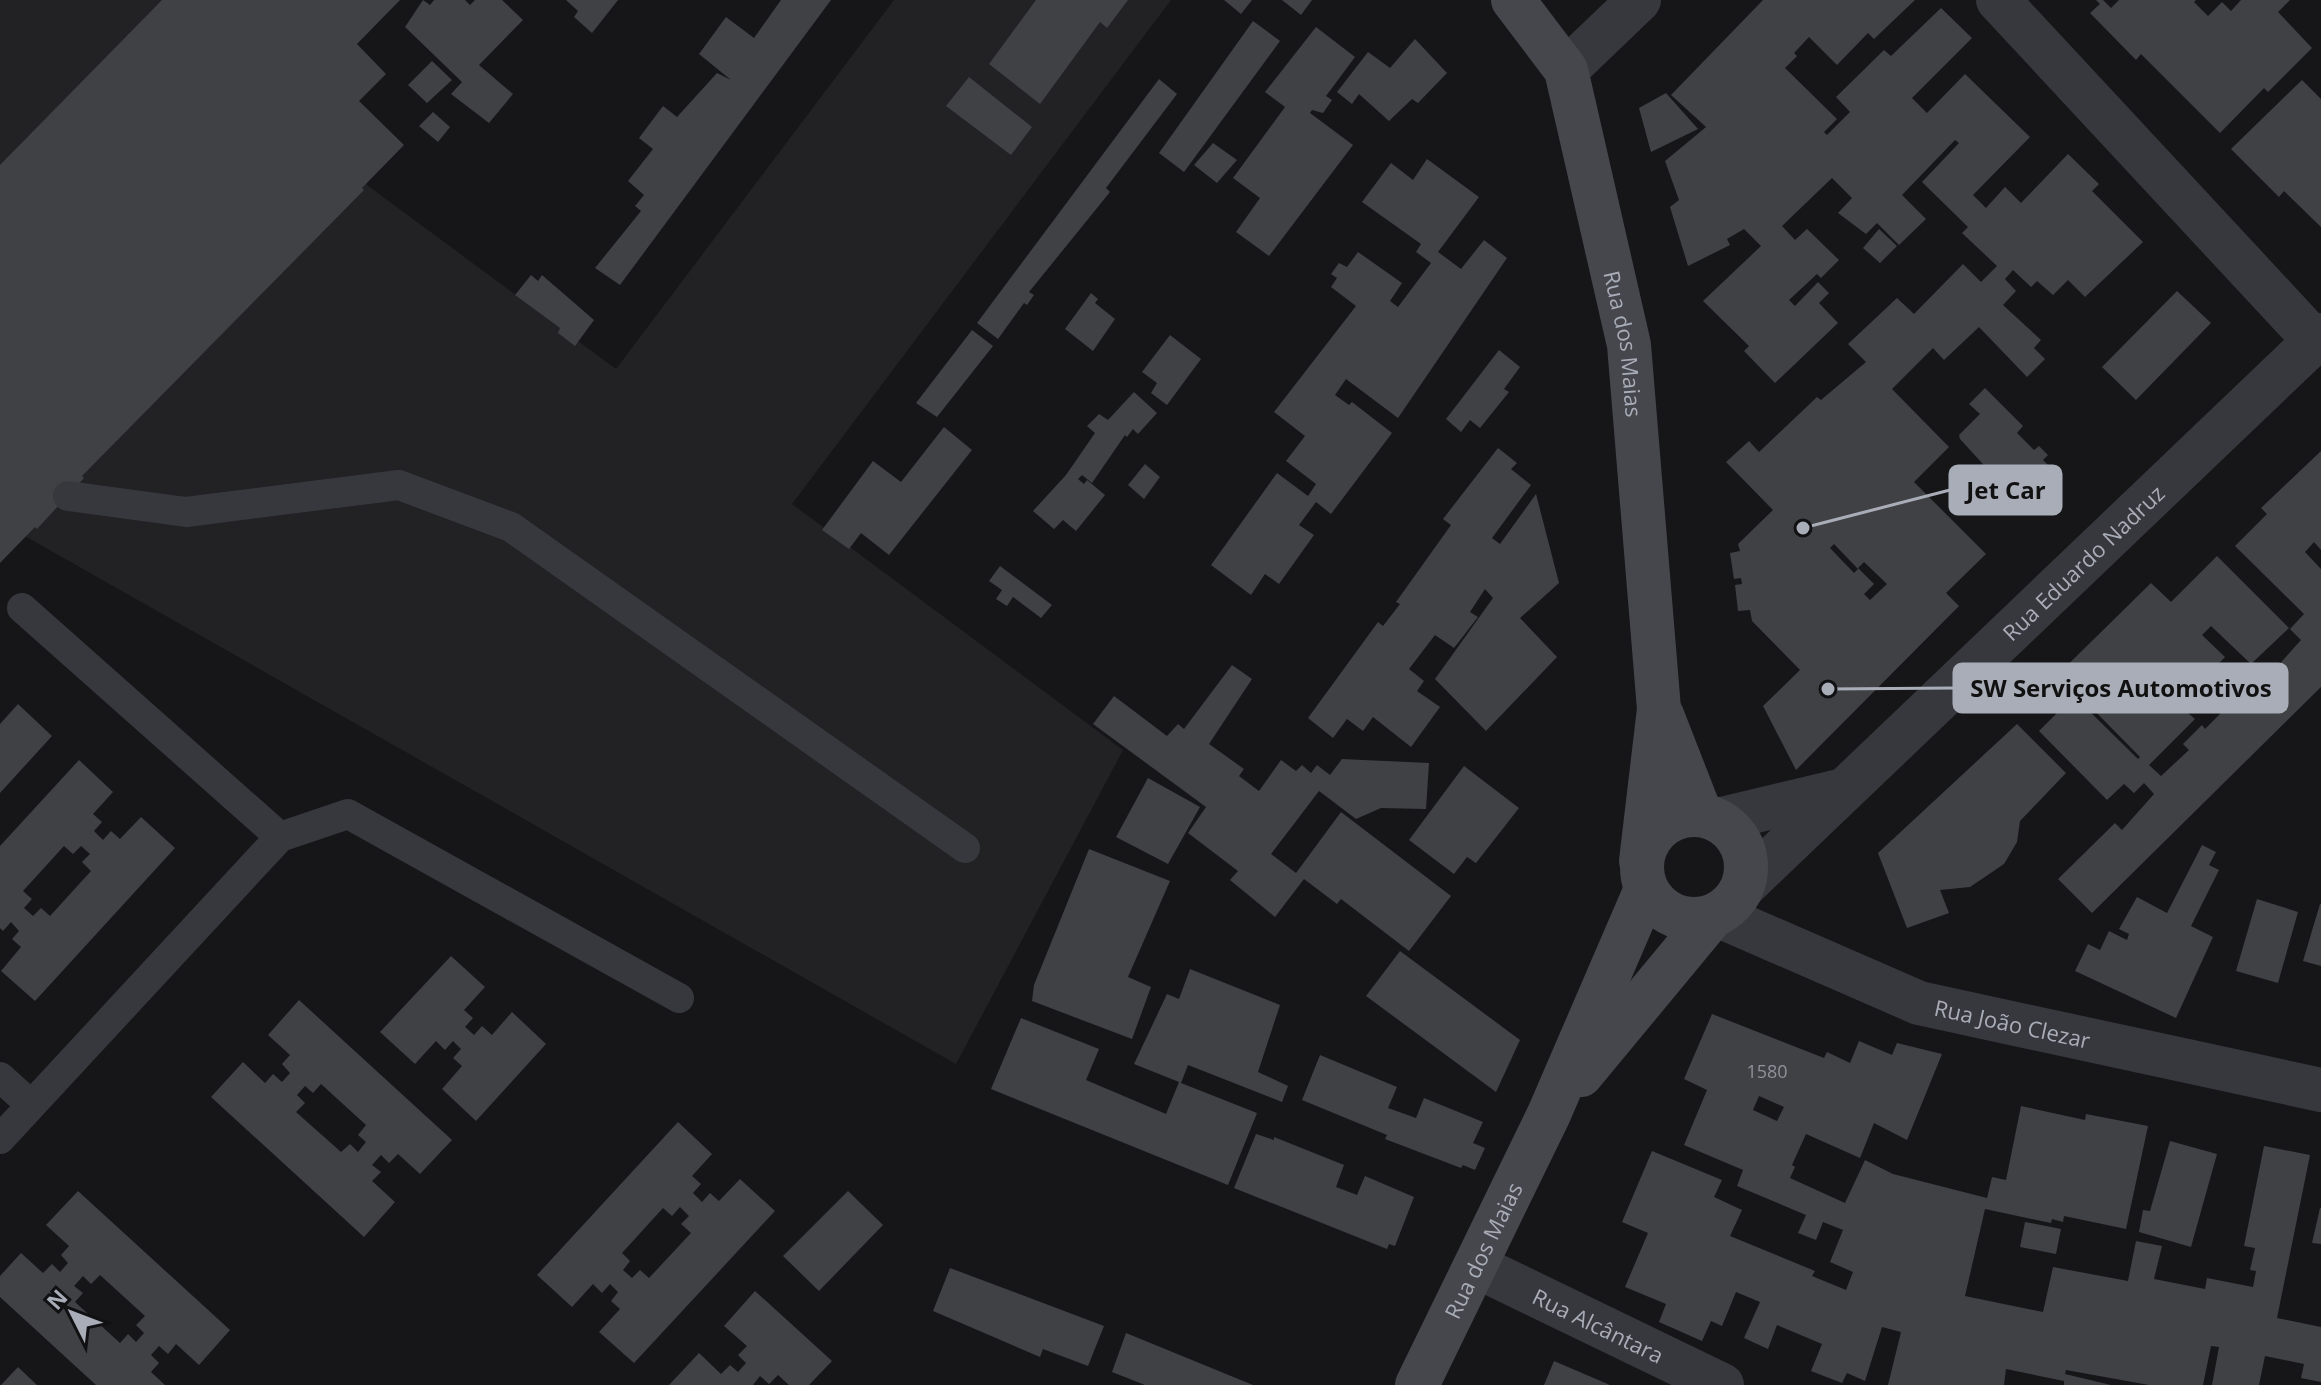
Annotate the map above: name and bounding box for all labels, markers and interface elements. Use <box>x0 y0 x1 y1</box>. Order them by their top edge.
street label: Rua dos Maias <box>1597 268 1650 418</box>
callout: Jet Car <box>1950 466 2061 514</box>
text: Jet Car <box>1964 473 2046 506</box>
street label: Rua Eduardo Nadruz <box>1996 478 2170 647</box>
callout: SW Serviços Automotivos <box>1954 664 2287 712</box>
text: SW Serviços Automotivos <box>1970 671 2272 704</box>
street label: Rua João Clezar <box>1932 992 2093 1055</box>
house number: 1580 <box>1746 1059 1788 1083</box>
street label: Rua dos Maias <box>1437 1177 1529 1323</box>
north arrow <box>32 1273 112 1353</box>
street label: Rua Alcântara <box>1528 1281 1669 1370</box>
text: N <box>39 1282 74 1316</box>

